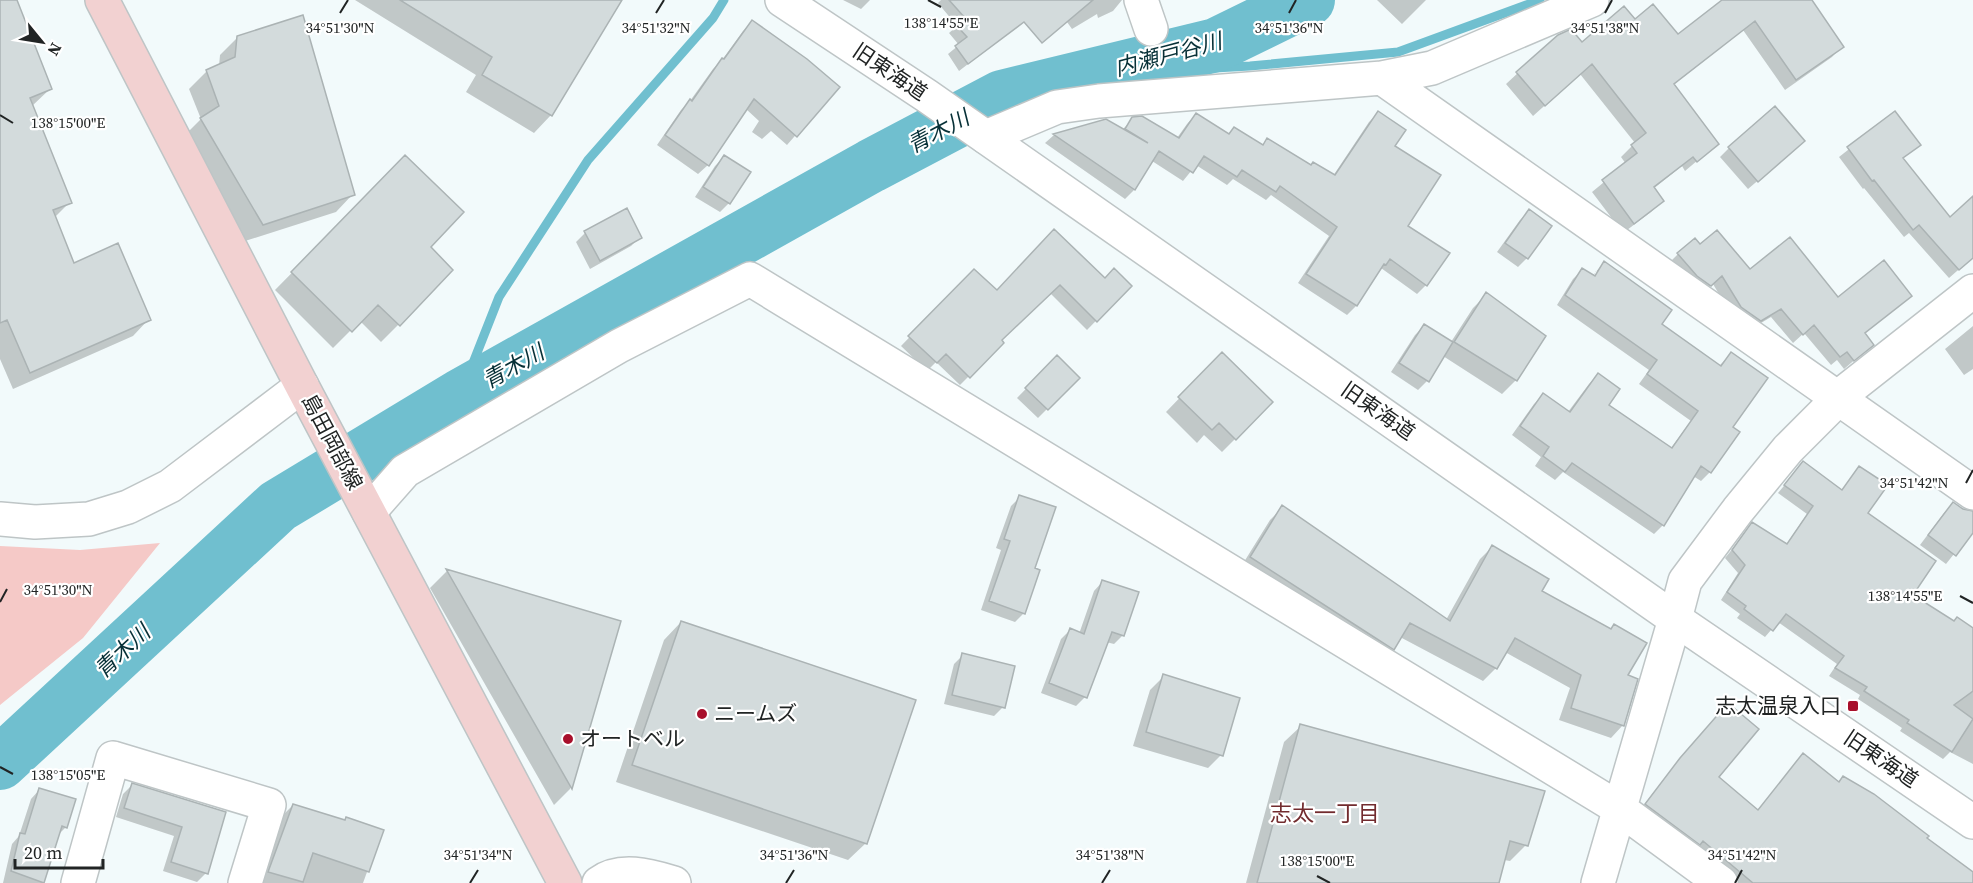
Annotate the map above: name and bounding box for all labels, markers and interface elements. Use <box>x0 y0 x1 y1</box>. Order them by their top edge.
north arrow <box>12 12 72 72</box>
text: 138°14'55"E <box>904 12 978 33</box>
text: 34°51'30"N <box>305 17 375 38</box>
text: 34°51'32"N <box>621 17 691 38</box>
text: 34°51'36"N <box>1254 17 1324 38</box>
text: 34°51'38"N <box>1570 17 1640 38</box>
water label: 内瀬戸谷川 <box>1111 25 1227 83</box>
street label: 旧東海道 <box>847 36 933 107</box>
text: N <box>42 39 67 60</box>
water label: 青木川 <box>902 101 976 160</box>
text: 138°15'00"E <box>31 112 105 133</box>
water label: 青木川 <box>477 336 551 395</box>
street label: 旧東海道 <box>1336 375 1421 447</box>
street label: 島田岡部線 <box>295 389 370 495</box>
text: 34°51'42"N <box>1879 472 1949 493</box>
text: 34°51'30"N <box>23 579 93 600</box>
text: 138°14'55"E <box>1868 585 1942 606</box>
water label: 青木川 <box>88 616 158 684</box>
place label: 志太温泉入口 <box>1715 691 1841 720</box>
place label: ニームズ <box>714 699 797 728</box>
marker: 志太温泉入口 <box>1846 699 1860 713</box>
marker: ニームズ <box>695 707 709 721</box>
street label: 旧東海道 <box>1838 723 1924 794</box>
place label: オートベル <box>580 724 685 753</box>
marker: オートベル <box>561 732 575 746</box>
text: 138°15'05"E <box>31 764 105 785</box>
district label: 志太一丁目 <box>1270 798 1380 828</box>
scale bar <box>15 832 104 870</box>
text: 20 m <box>24 840 62 865</box>
text: 34°51'34"N <box>443 844 513 865</box>
text: 34°51'36"N <box>759 844 829 865</box>
text: 34°51'38"N <box>1075 844 1145 865</box>
text: 34°51'42"N <box>1707 844 1777 865</box>
text: 138°15'00"E <box>1280 850 1354 871</box>

